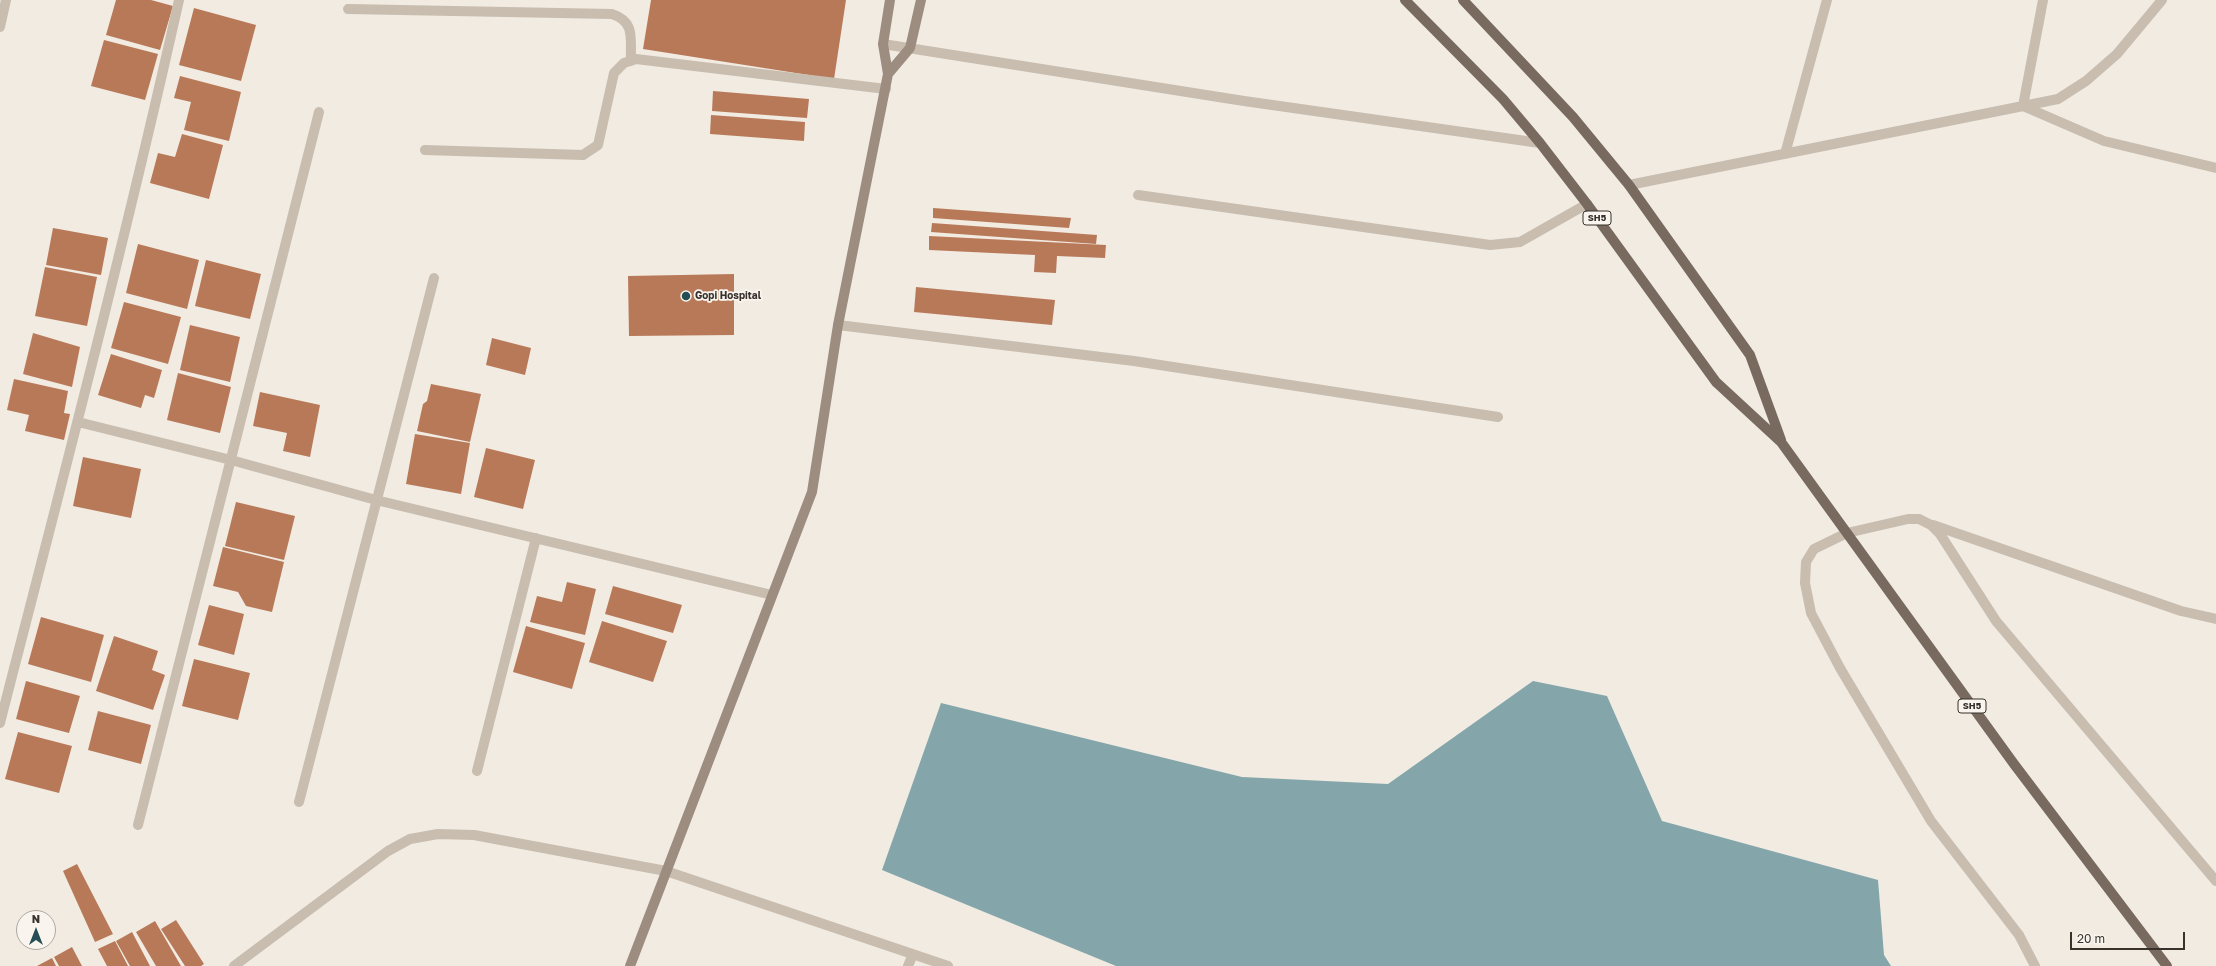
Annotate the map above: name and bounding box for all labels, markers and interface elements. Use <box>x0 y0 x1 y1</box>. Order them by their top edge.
road number: SH5 <box>1583 211 1611 225</box>
marker: Gopi Hospital <box>680 290 692 302</box>
place label: Gopi Hospital <box>695 290 761 302</box>
road number: SH5 <box>1958 699 1986 713</box>
north arrow <box>16 910 56 950</box>
text: N <box>32 912 40 925</box>
scale bar <box>2072 924 2187 950</box>
text: 20 m <box>2077 931 2105 946</box>

